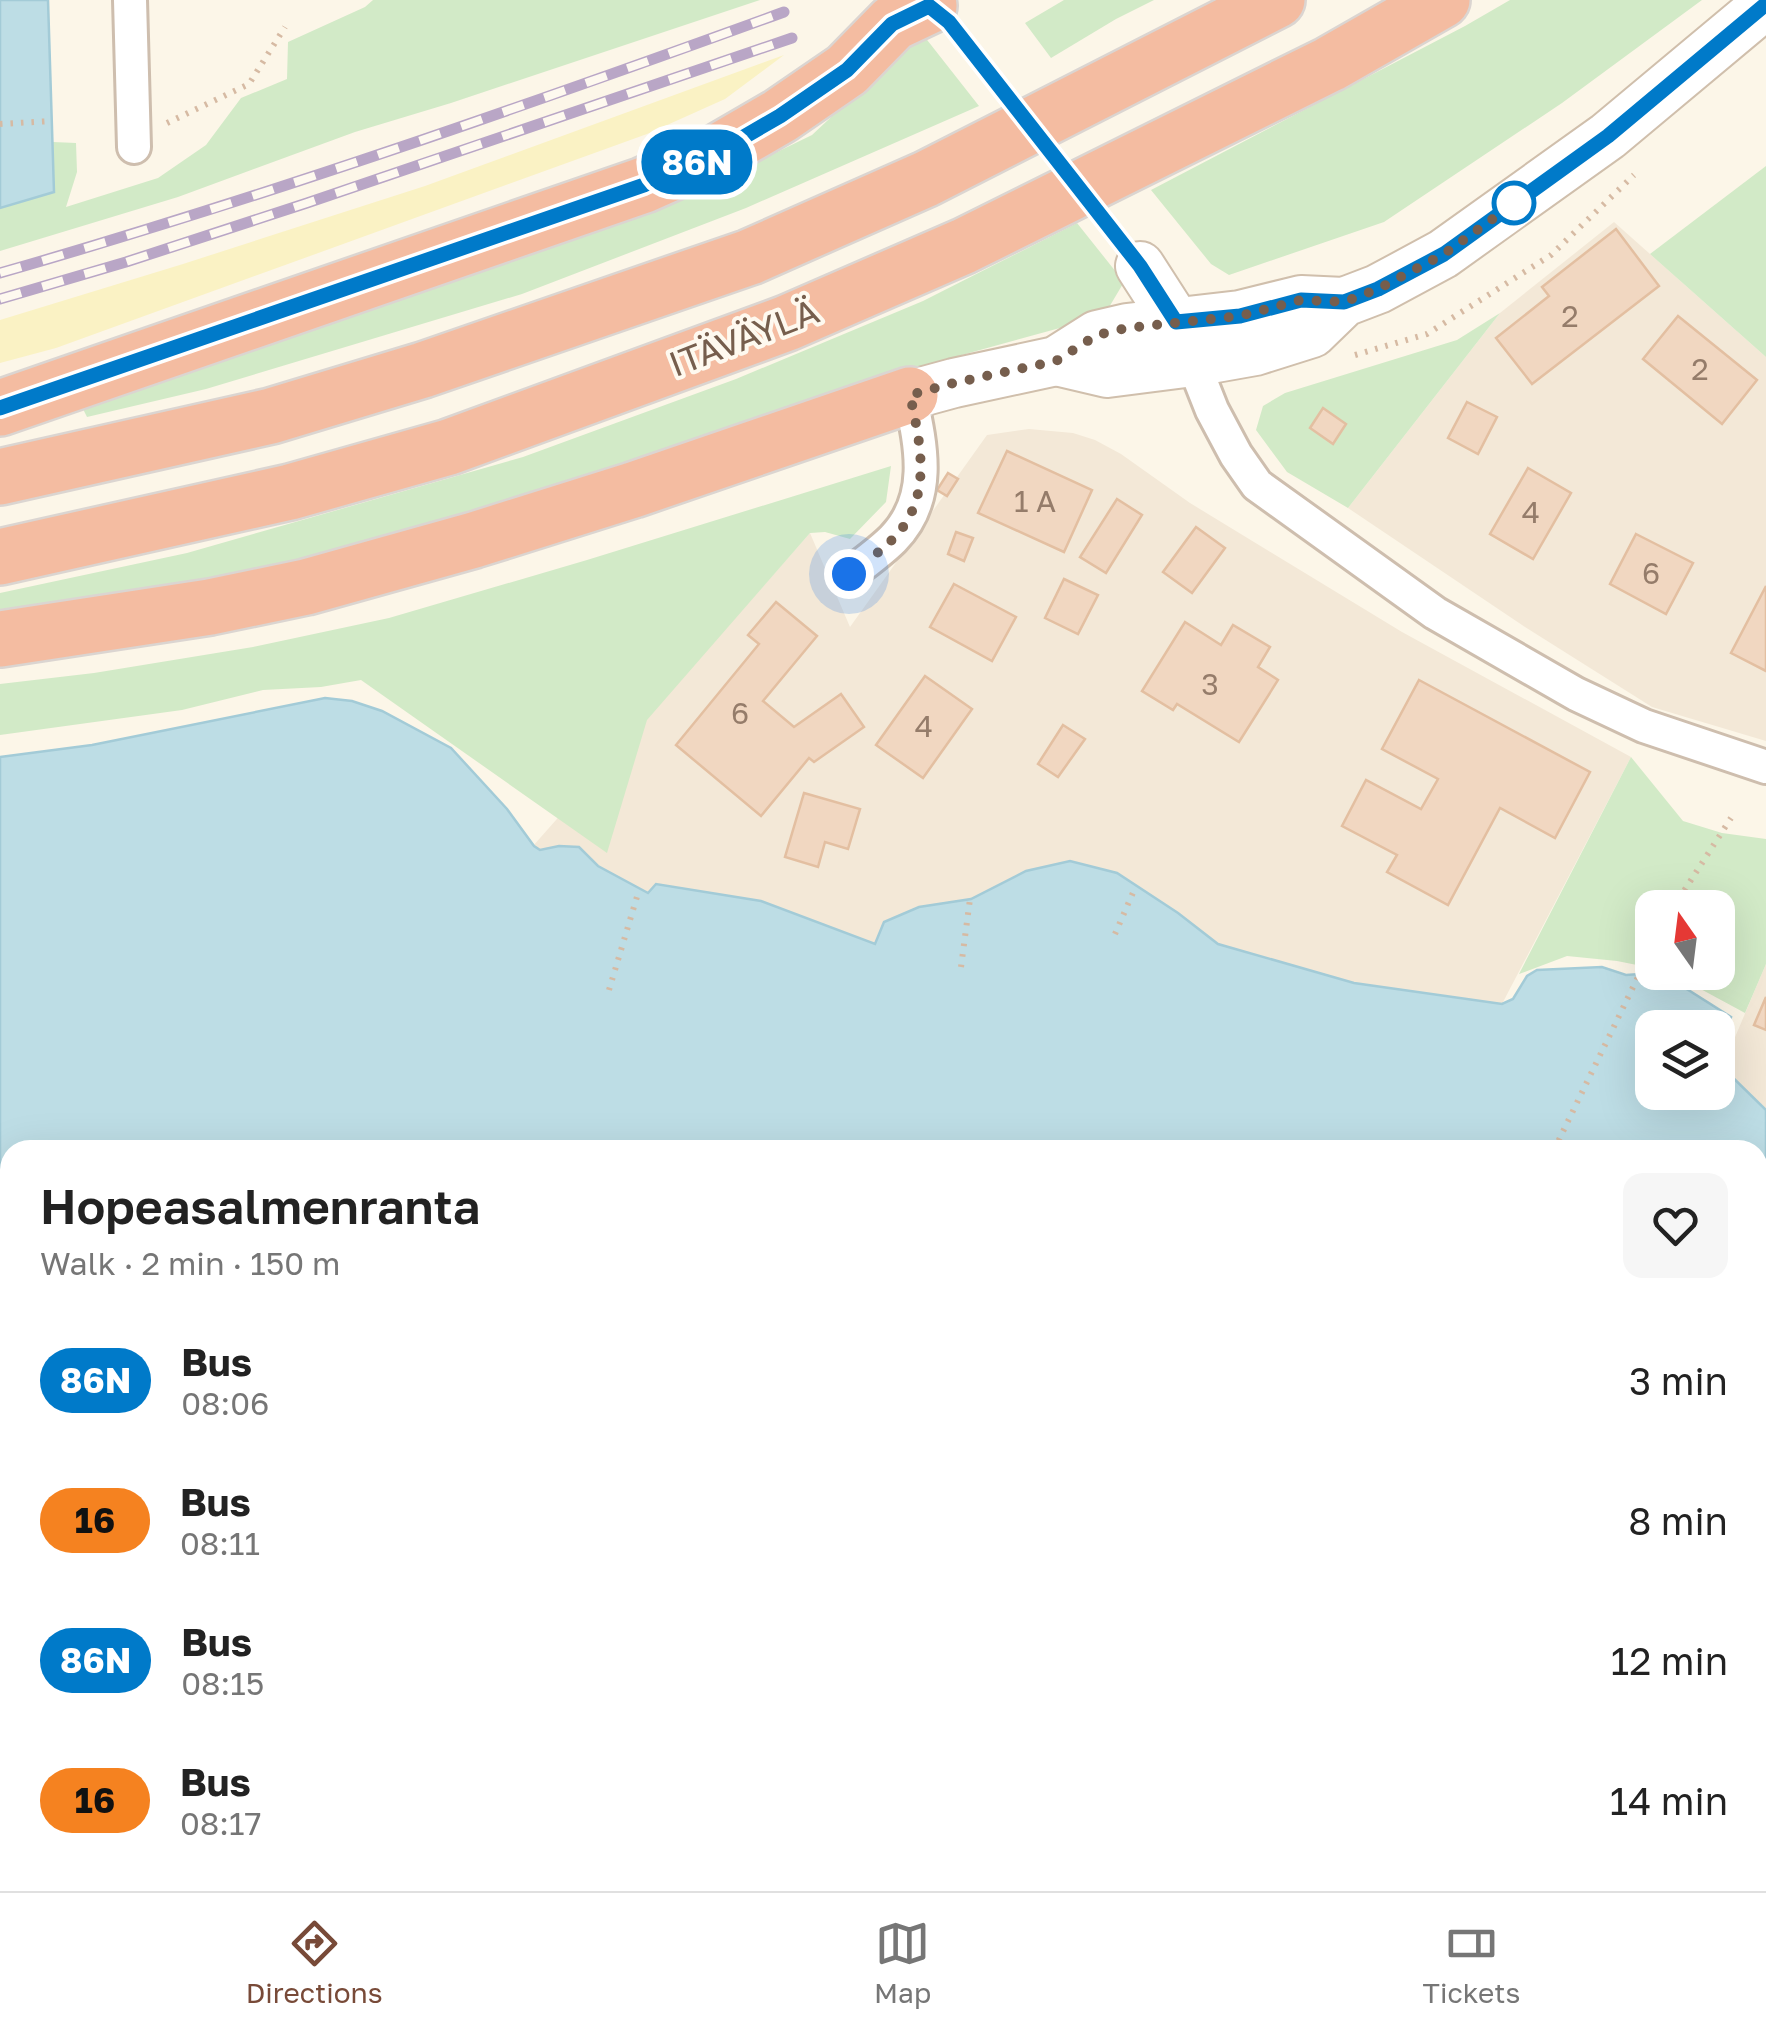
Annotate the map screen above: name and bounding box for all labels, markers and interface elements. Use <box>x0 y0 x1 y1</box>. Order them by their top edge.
line badge: 86N <box>640 130 754 194</box>
text: 86N <box>661 141 733 183</box>
unlabelled marker <box>1493 182 1535 224</box>
street label: ITÄVÄYLÄ <box>663 289 825 385</box>
house number: 2 <box>1561 298 1579 334</box>
house number: 2 <box>1691 351 1709 387</box>
house number: 1 A <box>1014 483 1056 519</box>
house number: 4 <box>1522 494 1540 530</box>
your location <box>824 549 874 599</box>
house number: 6 <box>1642 555 1660 591</box>
house number: 3 <box>1201 666 1219 702</box>
house number: 6 <box>731 695 749 731</box>
house number: 4 <box>915 708 933 744</box>
north arrow <box>1635 890 1735 990</box>
map controls <box>1635 890 1735 1110</box>
button: layers <box>1635 1010 1735 1110</box>
button: heart <box>1623 1173 1728 1278</box>
text: Hopeasalmenranta <box>40 1177 480 1235</box>
text: Walk · 2 min · 150 m <box>40 1244 340 1282</box>
text: Bus <box>181 1339 252 1384</box>
text: 3 min <box>1629 1358 1728 1403</box>
text: 86N <box>60 1359 131 1401</box>
text: 08:06 <box>181 1384 269 1422</box>
text: Bus <box>180 1479 251 1524</box>
text: 8 min <box>1628 1498 1728 1543</box>
text: 16 <box>75 1499 115 1541</box>
text: 08:11 <box>180 1524 260 1562</box>
text: Bus <box>181 1619 252 1664</box>
text: 12 min <box>1611 1638 1728 1683</box>
text: 86N <box>60 1639 131 1681</box>
text: 08:15 <box>181 1664 264 1702</box>
text: Bus <box>180 1759 251 1804</box>
text: 14 min <box>1610 1778 1728 1823</box>
text: 16 <box>75 1779 115 1821</box>
text: 08:17 <box>180 1804 261 1842</box>
tab: Directions <box>246 1916 383 2009</box>
tab: Map <box>874 1916 931 2009</box>
tab: Tickets <box>1423 1916 1520 2009</box>

